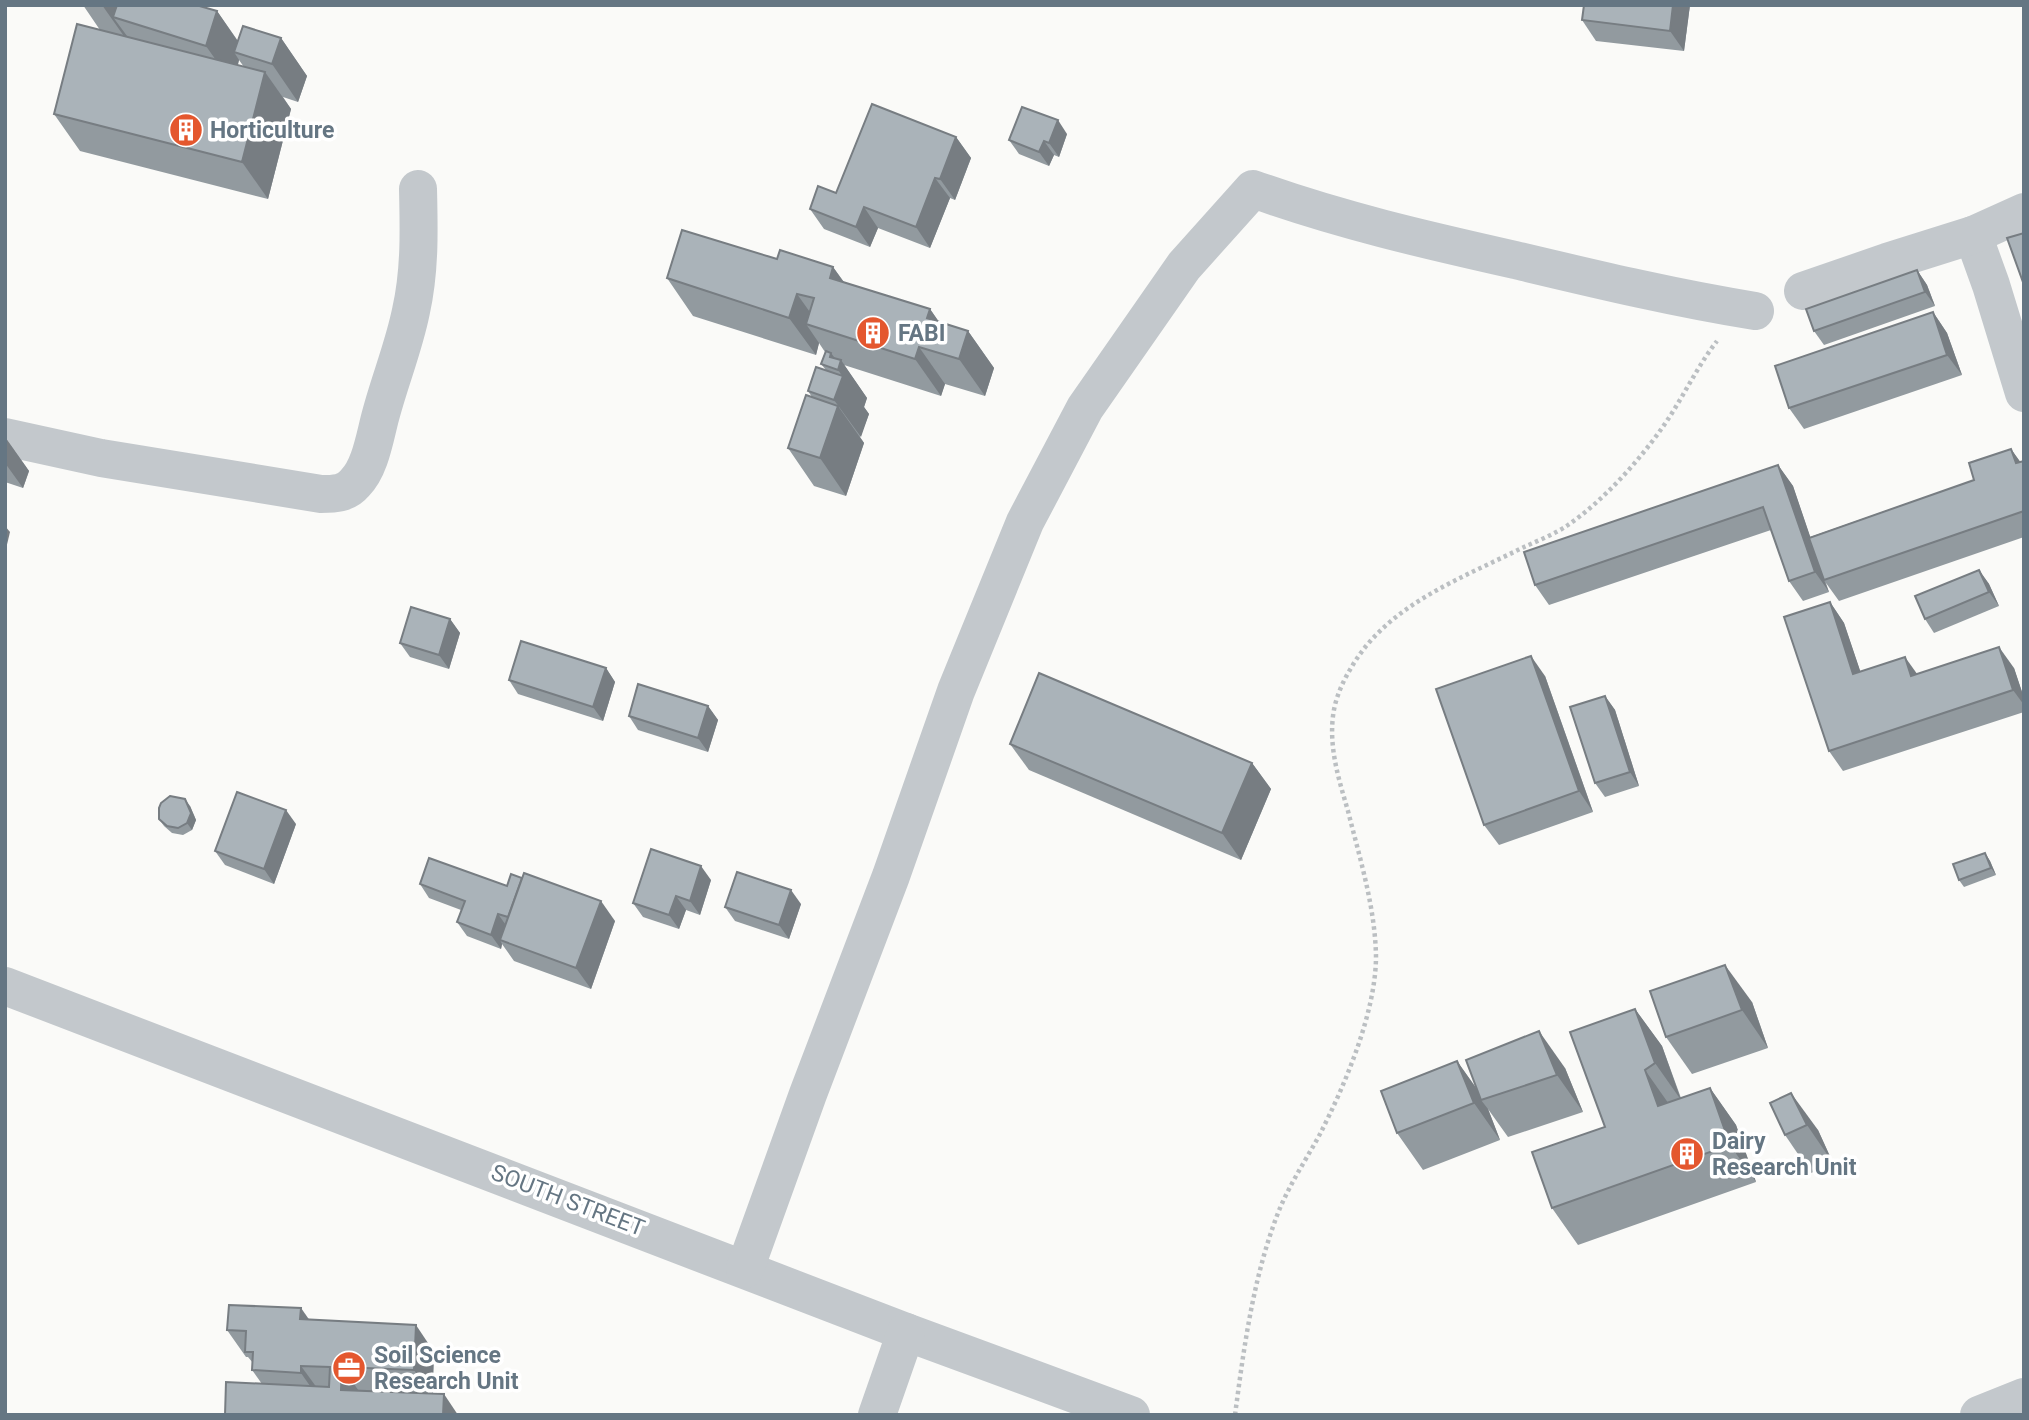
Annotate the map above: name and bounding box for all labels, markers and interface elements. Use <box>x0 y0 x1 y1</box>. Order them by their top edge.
building icon: Horticulture <box>167 111 205 149</box>
place label: Horticulture <box>210 117 334 144</box>
building icon: FABI <box>854 314 892 352</box>
place label: FABI <box>898 320 945 347</box>
place label: Dairy Research Unit <box>1712 1128 1857 1181</box>
building icon: Dairy Research Unit <box>1668 1135 1706 1173</box>
street label: SOUTH STREET <box>487 1159 648 1242</box>
place label: Soil Science Research Unit <box>374 1342 519 1395</box>
office icon: Soil Science Research Unit <box>330 1349 368 1387</box>

